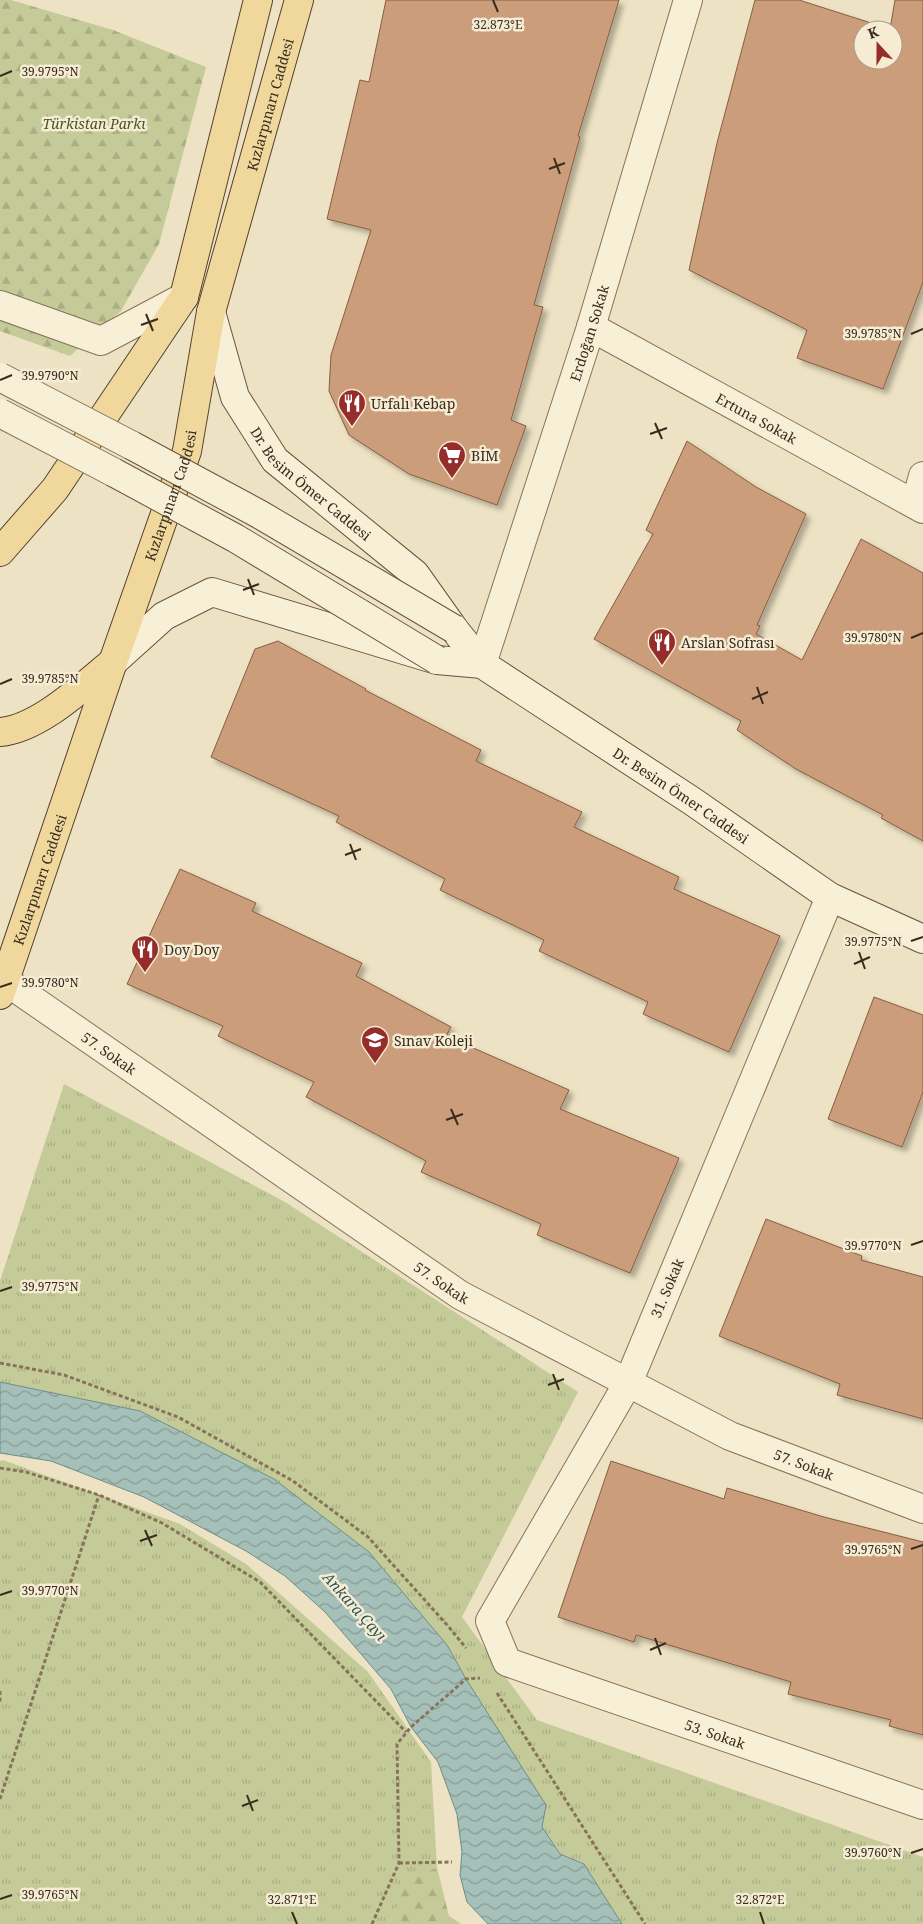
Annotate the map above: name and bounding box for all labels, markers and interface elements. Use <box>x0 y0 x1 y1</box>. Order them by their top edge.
text: 32.873°E <box>474 16 522 33</box>
north arrow <box>853 20 903 70</box>
text: K <box>865 21 882 43</box>
street label: Kızlarpınarı Caddesi <box>242 35 297 173</box>
text: 39.9795°N <box>21 63 79 80</box>
park label: Türkistan Parkı <box>42 114 146 133</box>
street label: Erdoğan Sokak <box>565 281 613 383</box>
text: 39.9785°N <box>844 325 902 342</box>
text: 39.9790°N <box>21 367 79 384</box>
restaurant icon: Urfalı Kebap <box>337 388 367 427</box>
street label: Ertuna Sokak <box>713 388 801 448</box>
place label: Urfalı Kebap <box>371 394 455 413</box>
street label: Dr. Besim Ömer Caddesi <box>247 423 376 545</box>
street label: Kızlarpınarı Caddesi <box>140 428 200 563</box>
supermarket icon: BİM <box>437 440 467 479</box>
place label: BİM <box>471 446 498 465</box>
restaurant icon: Arslan Sofrası <box>647 627 677 666</box>
text: 39.9780°N <box>844 629 902 646</box>
place label: Arslan Sofrası <box>681 633 775 652</box>
text: 39.9785°N <box>21 670 79 687</box>
street label: Dr. Besim Ömer Caddesi <box>610 743 753 848</box>
street label: Kızlarpınarı Caddesi <box>8 811 70 947</box>
text: 39.9775°N <box>844 933 902 950</box>
restaurant icon: Doy Doy <box>130 934 160 973</box>
place label: Doy Doy <box>164 940 220 959</box>
text: 39.9780°N <box>21 974 79 991</box>
school or university icon: Sınav Koleji <box>360 1025 390 1064</box>
street label: 57. Sokak <box>78 1027 141 1079</box>
place label: Sınav Koleji <box>394 1031 473 1050</box>
text: 39.9770°N <box>844 1237 902 1254</box>
street label: 31. Sokak <box>646 1255 688 1321</box>
street label: 57. Sokak <box>410 1257 473 1308</box>
text: 39.9775°N <box>21 1278 79 1295</box>
street label: 57. Sokak <box>771 1444 838 1484</box>
text: 39.9765°N <box>844 1541 902 1558</box>
water label: Ankara Çayı <box>318 1566 392 1645</box>
text: 39.9770°N <box>21 1582 79 1599</box>
street label: 53. Sokak <box>682 1714 749 1753</box>
text: 39.9760°N <box>844 1844 902 1861</box>
text: 39.9765°N <box>21 1886 79 1903</box>
text: 32.871°E <box>268 1891 316 1908</box>
text: 32.872°E <box>736 1891 784 1908</box>

